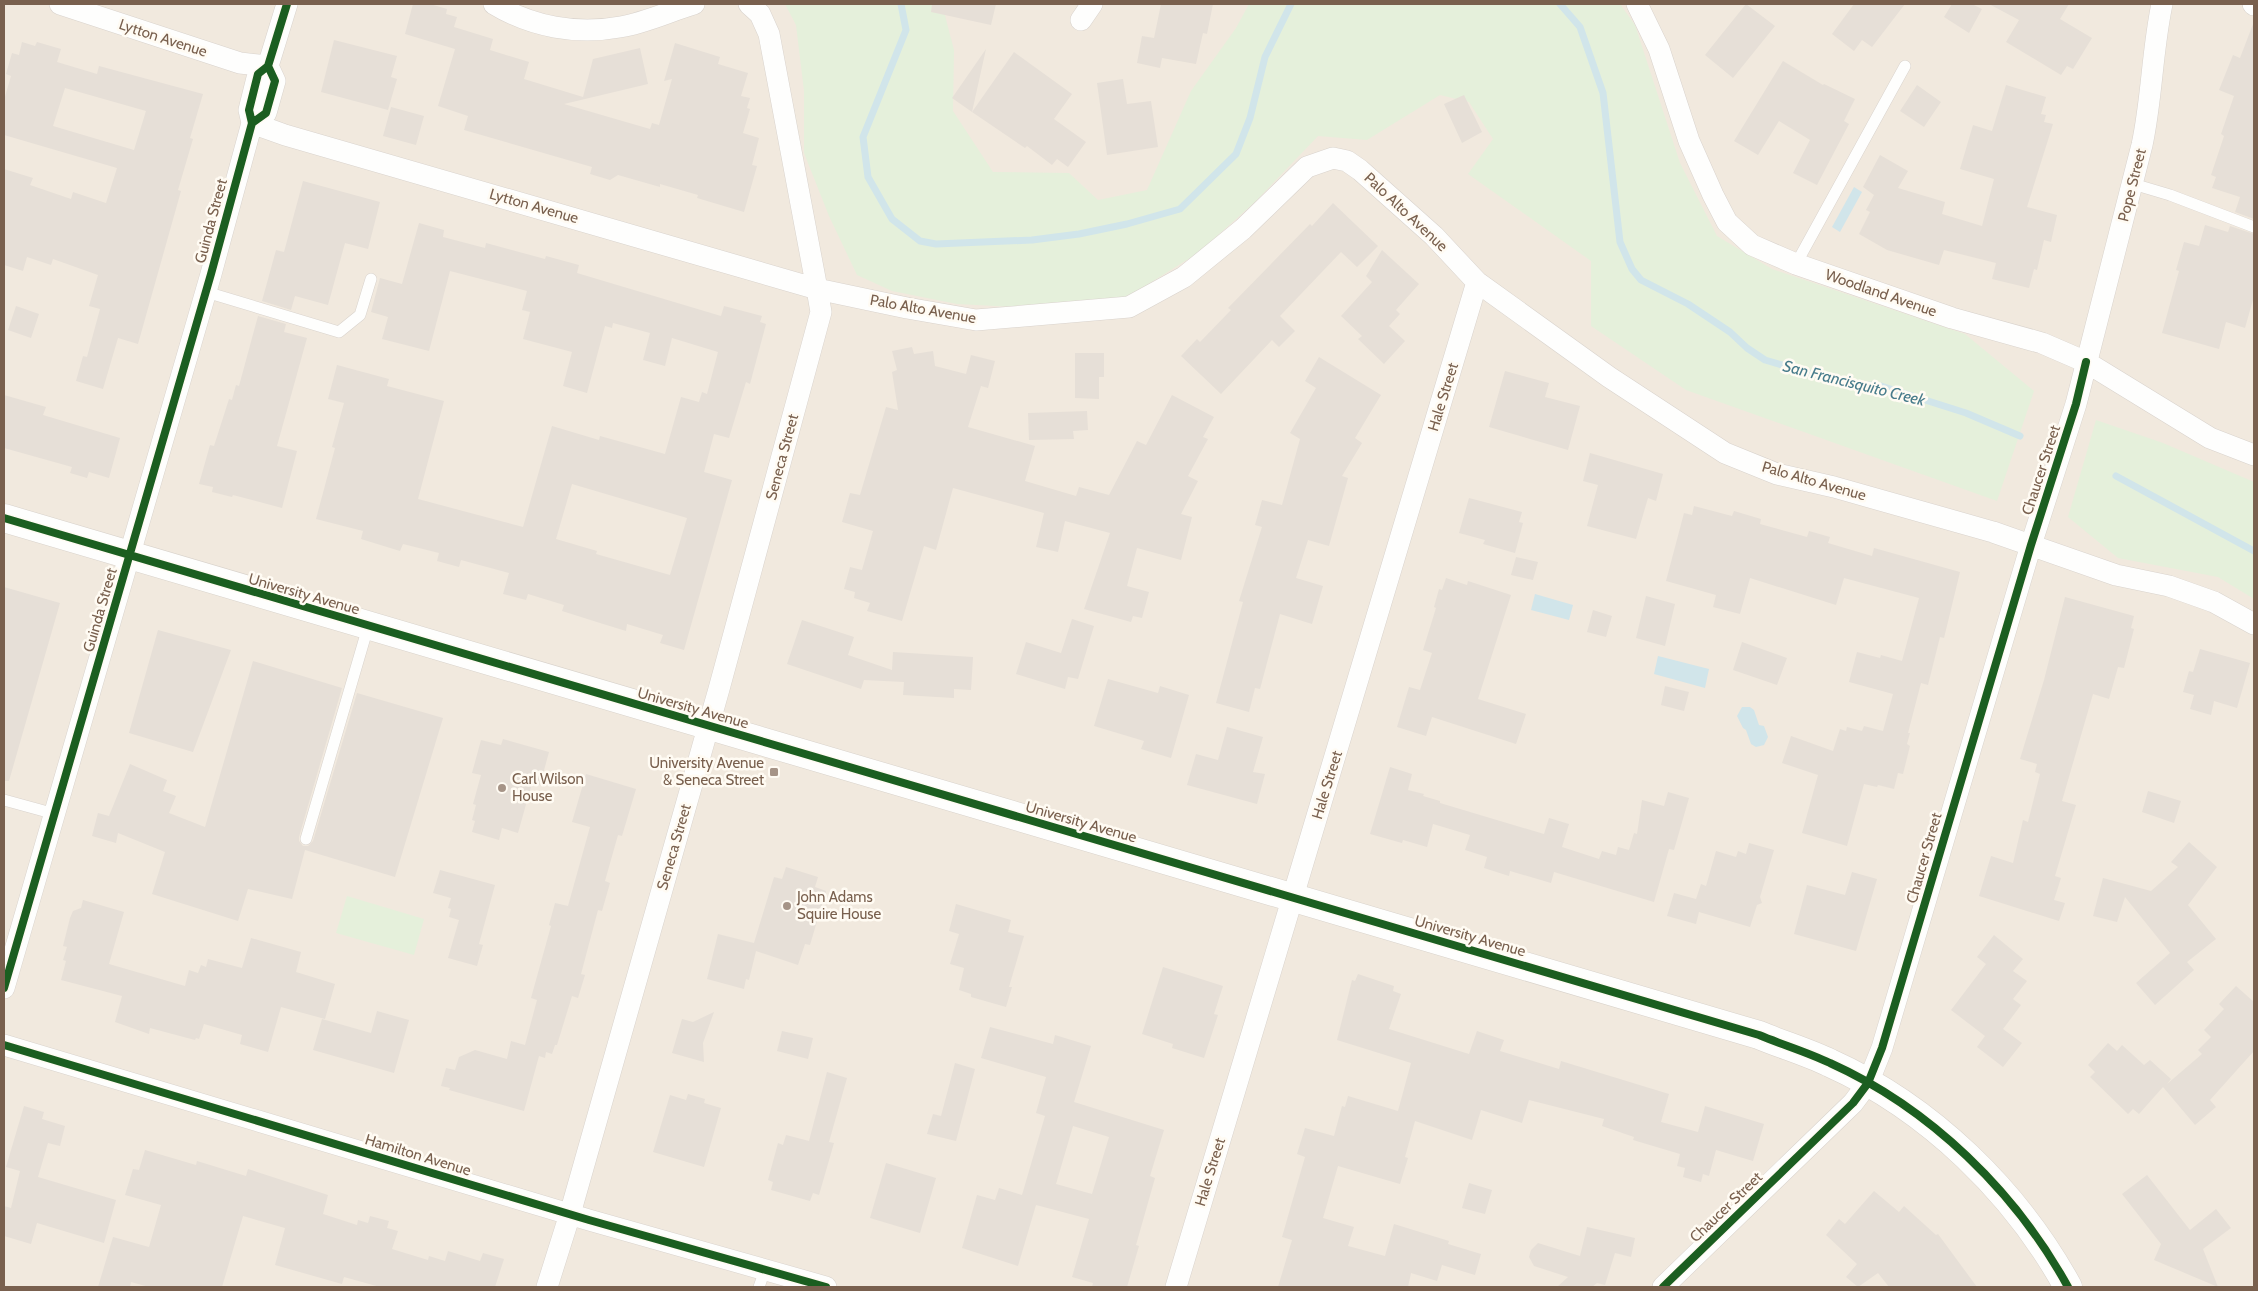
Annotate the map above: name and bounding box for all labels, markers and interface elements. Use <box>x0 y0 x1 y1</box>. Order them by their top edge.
street label: Lytton Avenue <box>117 15 210 61</box>
street label: Pope Street <box>2114 147 2150 223</box>
street label: Palo Alto Avenue <box>1361 169 1452 255</box>
street label: Guinda Street <box>191 177 231 265</box>
street label: Lytton Avenue <box>487 185 581 227</box>
street label: Woodland Avenue <box>1823 265 1939 321</box>
street label: Palo Alto Avenue <box>869 291 978 327</box>
water label: San Francisquito Creek <box>1781 356 1928 410</box>
street label: Hale Street <box>1424 361 1462 433</box>
street label: Seneca Street <box>762 412 802 502</box>
street label: Chaucer Street <box>2018 423 2064 517</box>
street label: Palo Alto Avenue <box>1760 458 1868 505</box>
street label: Guinda Street <box>79 566 121 654</box>
street label: University Avenue <box>246 570 362 619</box>
street label: University Avenue <box>635 684 751 733</box>
street label: Hale Street <box>1308 749 1346 821</box>
place label: University Avenue & Seneca Street <box>649 754 764 789</box>
marker: University Avenue & Seneca Street <box>768 766 780 778</box>
place label: Carl Wilson House <box>512 770 584 805</box>
marker: Carl Wilson House <box>496 782 508 794</box>
street label: University Avenue <box>1023 798 1139 847</box>
street label: Seneca Street <box>653 802 695 892</box>
street label: Chaucer Street <box>1902 811 1946 905</box>
place label: John Adams Squire House <box>796 888 881 923</box>
marker: John Adams Squire House <box>781 900 793 912</box>
street label: University Avenue <box>1412 912 1528 961</box>
street label: Hamilton Avenue <box>363 1130 474 1180</box>
street label: Hale Street <box>1191 1136 1229 1208</box>
street label: Chaucer Street <box>1686 1168 1766 1246</box>

